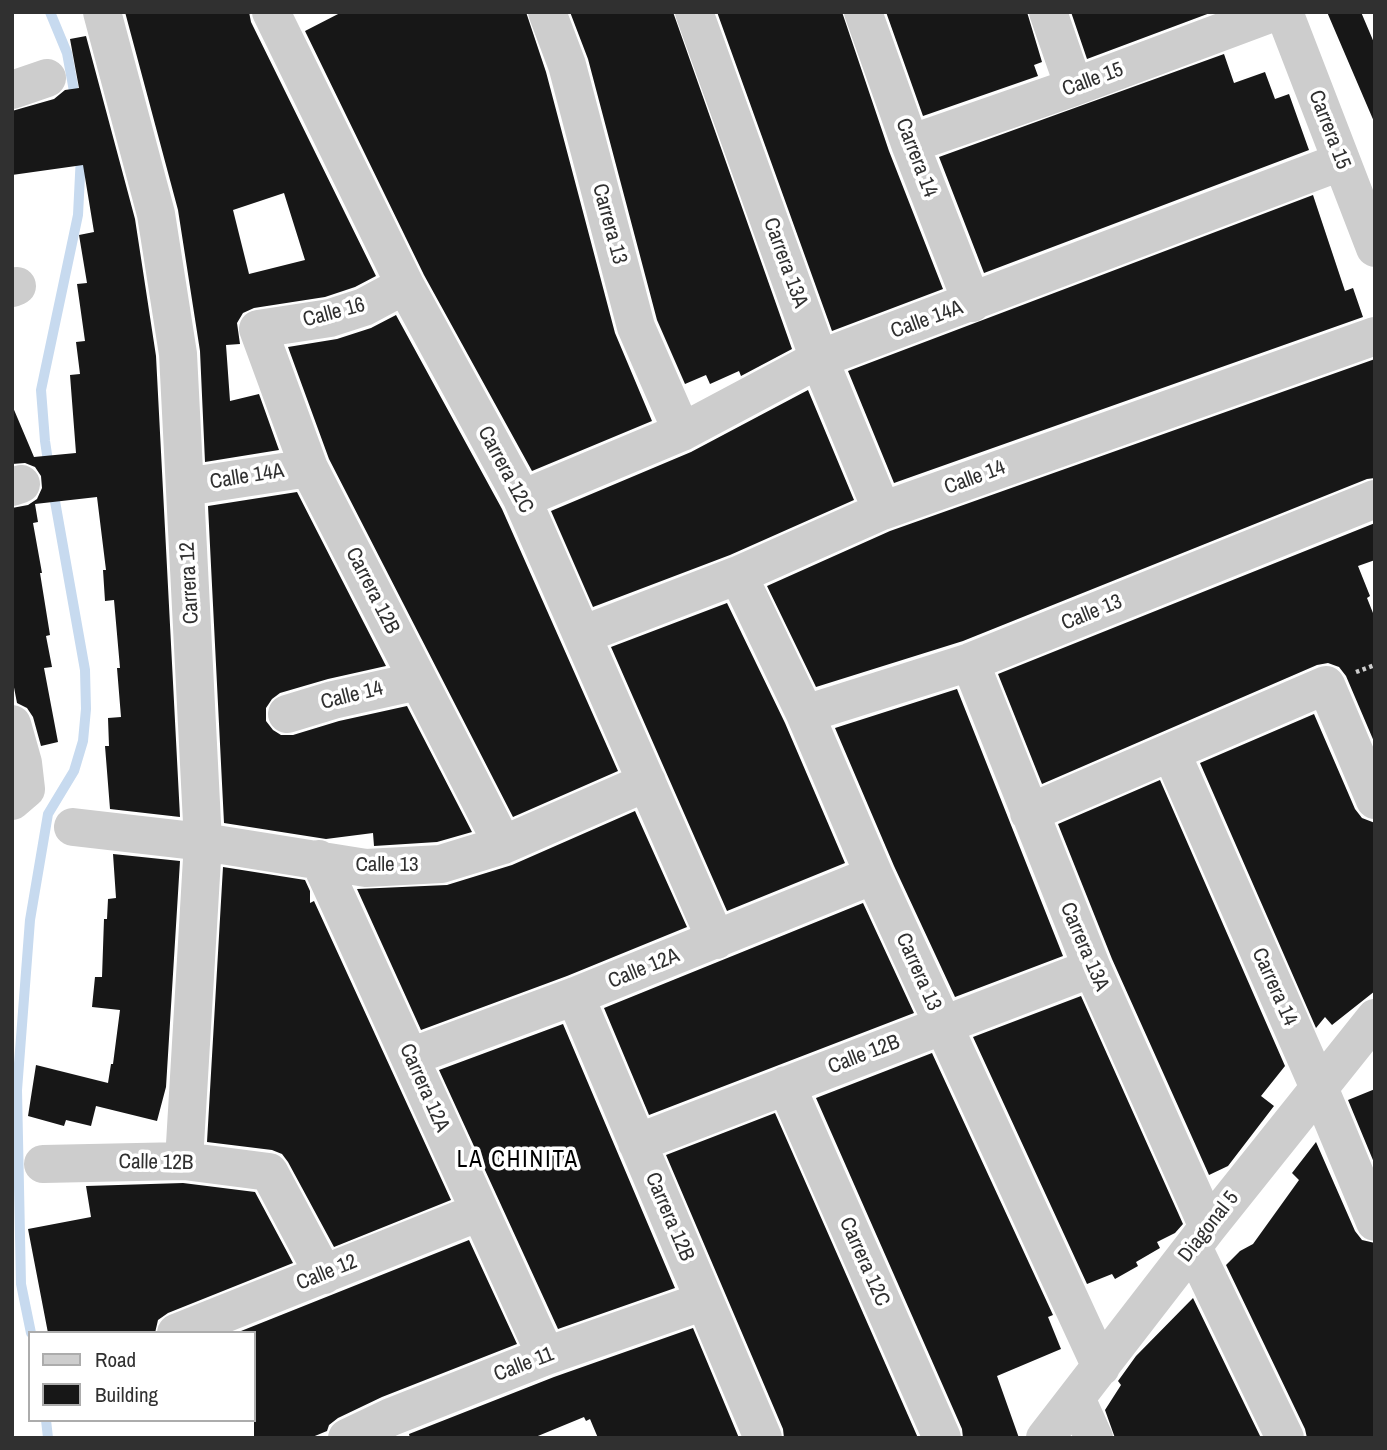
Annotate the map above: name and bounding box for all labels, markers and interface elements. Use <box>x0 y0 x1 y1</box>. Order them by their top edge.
street label: Calle 15 <box>1059 57 1127 103</box>
street label: Carrera 15 <box>1302 87 1356 173</box>
street label: Carrera 14 <box>889 115 943 201</box>
street label: Carrera 13 <box>586 181 632 267</box>
street label: Carrera 13A <box>757 215 813 311</box>
street label: Calle 16 <box>300 293 368 333</box>
street label: Calle 14A <box>888 295 966 345</box>
street label: Carrera 12C <box>472 422 538 518</box>
street label: Calle 14 <box>941 455 1009 501</box>
street label: Calle 14A <box>208 459 286 495</box>
street label: Carrera 12 <box>175 541 205 625</box>
street label: Carrera 12B <box>339 543 405 639</box>
street label: Calle 13 <box>1058 589 1126 637</box>
street label: Calle 14 <box>318 676 386 716</box>
street label: Calle 13 <box>355 852 419 878</box>
street label: Carrera 13A <box>1054 899 1114 995</box>
street label: Carrera 13 <box>890 929 946 1015</box>
street label: Calle 12A <box>605 943 683 995</box>
street label: Carrera 14 <box>1246 944 1302 1030</box>
street label: Calle 12B <box>825 1030 903 1080</box>
street label: Carrera 12A <box>393 1040 455 1136</box>
district label: LA CHINITA <box>458 1147 578 1175</box>
street label: Calle 12B <box>118 1150 194 1176</box>
street label: Carrera 12B <box>639 1169 699 1265</box>
street label: Diagonal 5 <box>1173 1186 1245 1268</box>
street label: Carrera 12C <box>833 1214 895 1310</box>
street label: Calle 12 <box>293 1249 361 1297</box>
legend <box>28 1331 256 1422</box>
street label: Calle 11 <box>491 1342 557 1388</box>
text: Road <box>95 1345 136 1374</box>
text: Building <box>95 1380 158 1409</box>

